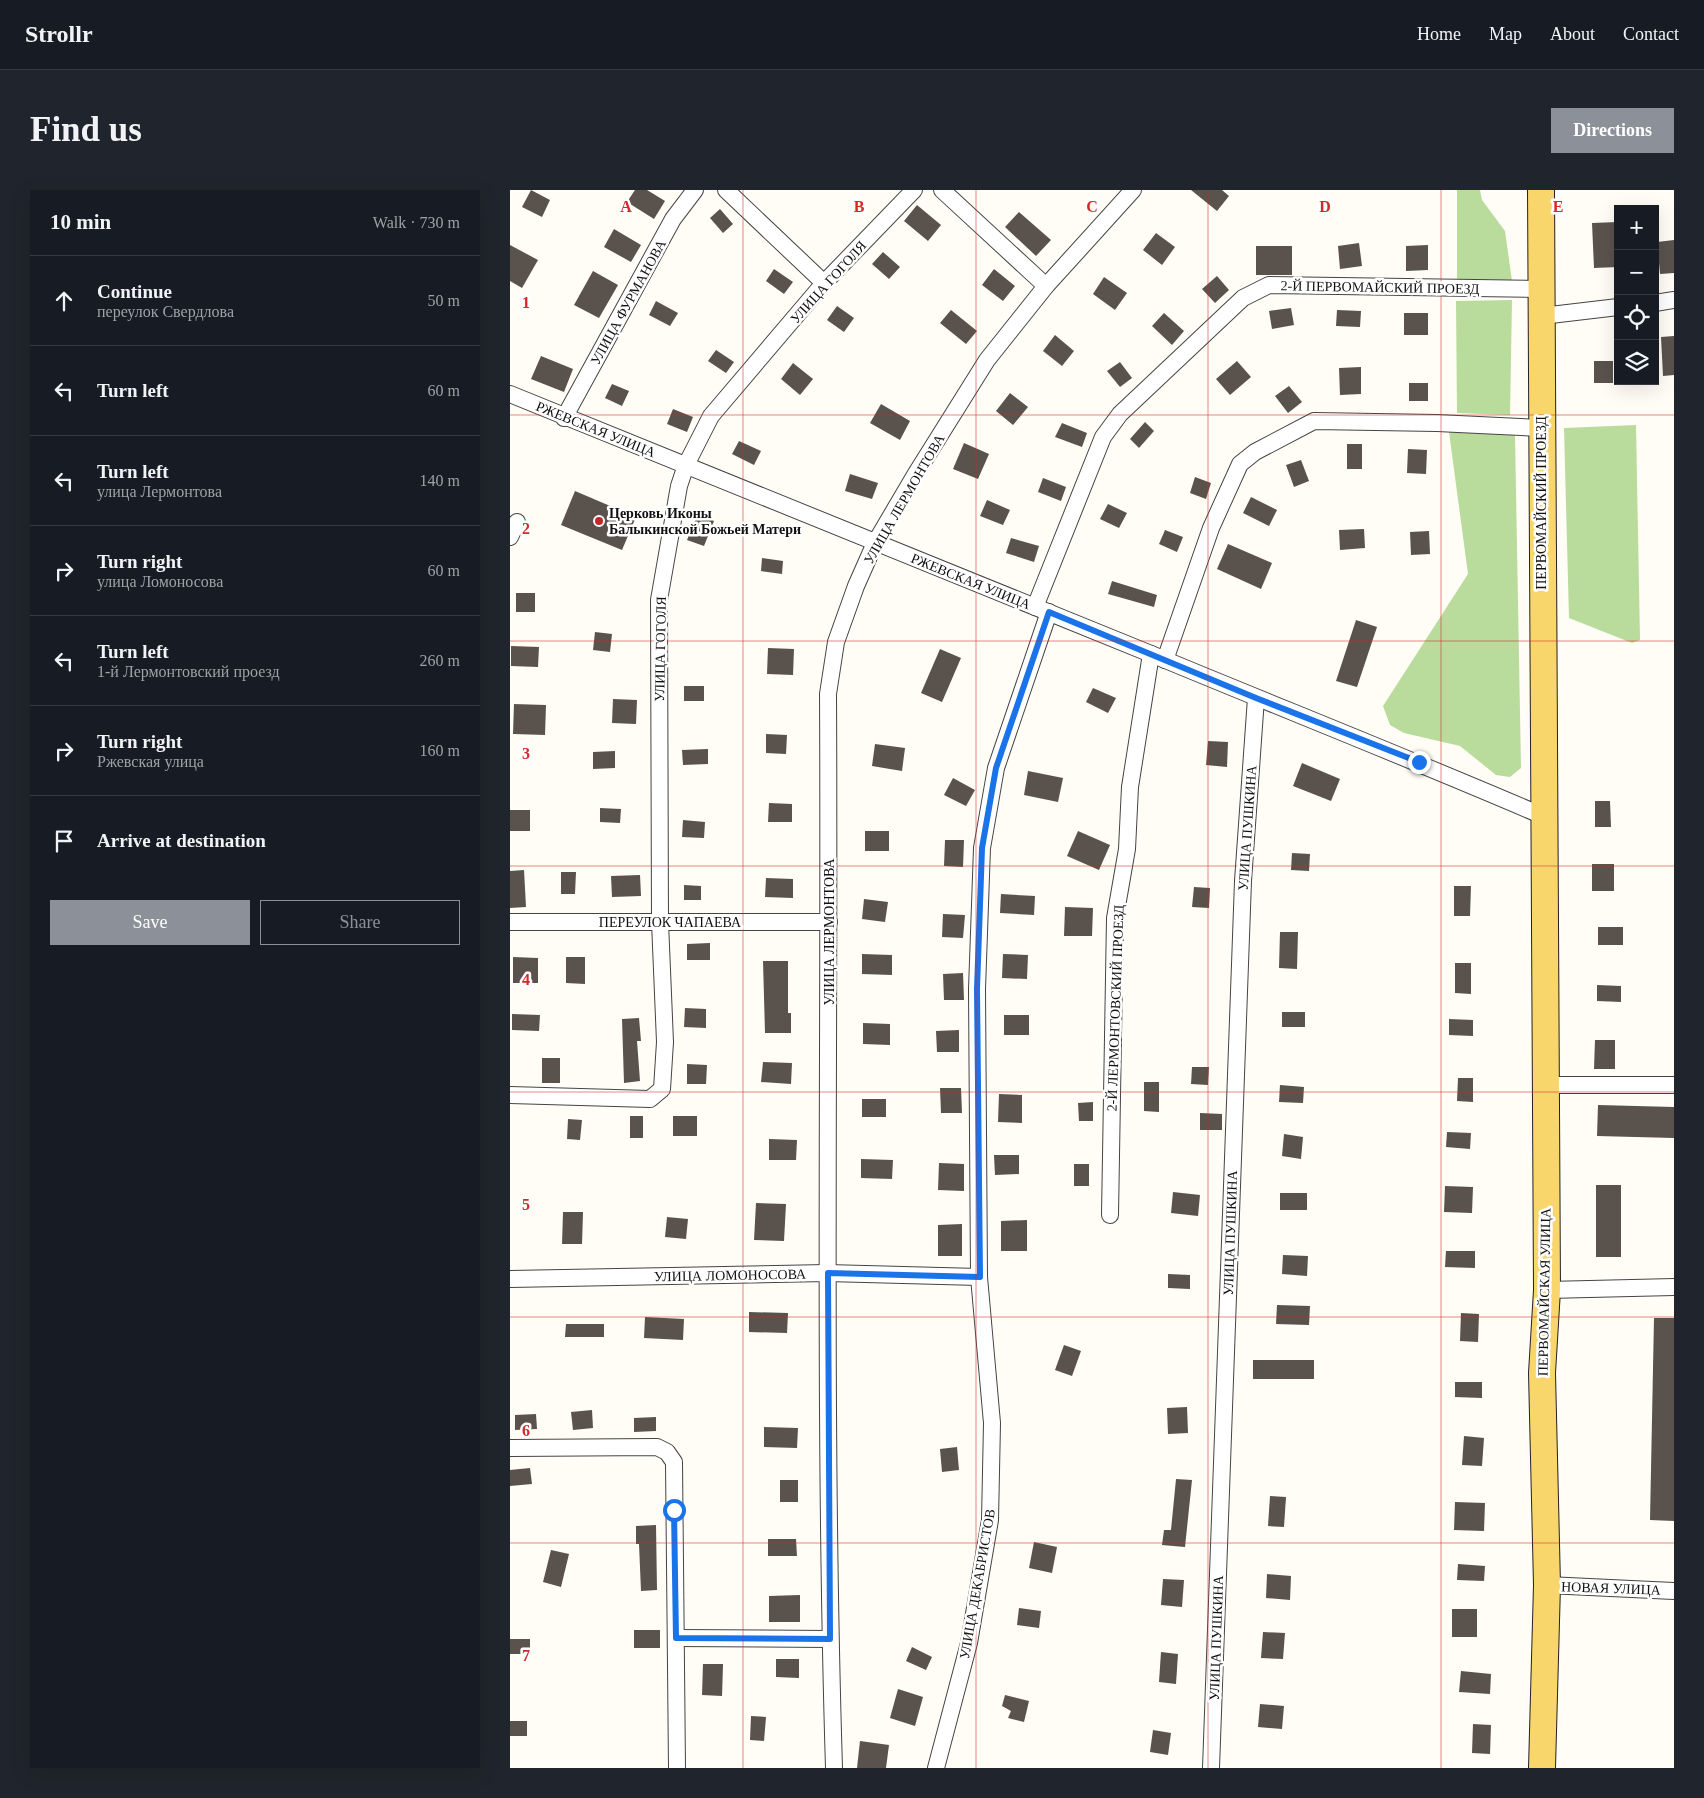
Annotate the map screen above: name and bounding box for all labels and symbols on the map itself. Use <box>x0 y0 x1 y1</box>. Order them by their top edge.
text: A <box>620 198 632 215</box>
text: B <box>854 198 865 215</box>
text: C <box>1086 198 1098 215</box>
text: D <box>1319 198 1331 215</box>
text: E <box>1553 198 1563 215</box>
street label: УЛИЦА ФУРМАНОВА <box>588 236 670 367</box>
street label: УЛИЦА ГОГОЛЯ <box>787 238 869 327</box>
street label: 2-Й ПЕРВОМАЙСКИЙ ПРОЕЗД <box>1280 277 1480 297</box>
text: 1 <box>522 294 530 311</box>
street label: РЖЕВСКАЯ УЛИЦА <box>534 399 659 461</box>
street label: ПЕРВОМАЙСКИЙ ПРОЕЗД <box>1533 416 1549 590</box>
street label: УЛИЦА ЛЕРМОНТОВА <box>861 431 948 567</box>
place label: Церковь Иконы Балыкинской Божьей Матери <box>609 506 801 537</box>
marker: Церковь Иконы Балыкинской Божьей Матери <box>593 515 605 527</box>
text: 2 <box>522 520 530 537</box>
street label: РЖЕВСКАЯ УЛИЦА <box>909 551 1034 613</box>
street label: УЛИЦА ГОГОЛЯ <box>652 596 669 702</box>
text: 3 <box>522 745 530 762</box>
route end <box>1408 751 1431 774</box>
street label: УЛИЦА ПУШКИНА <box>1236 764 1259 891</box>
street label: УЛИЦА ЛЕРМОНТОВА <box>822 858 837 1006</box>
street label: 2-Й ЛЕРМОНТОВСКИЙ ПРОЕЗД <box>1103 904 1127 1112</box>
street label: ПЕРЕУЛОК ЧАПАЕВА <box>599 915 742 930</box>
text: 4 <box>522 971 530 988</box>
street label: УЛИЦА ПУШКИНА <box>1221 1169 1240 1296</box>
text: 5 <box>522 1196 530 1213</box>
street label: ПЕРВОМАЙСКАЯ УЛИЦА <box>1535 1207 1553 1376</box>
street label: УЛИЦА ЛОМОНОСОВА <box>654 1267 807 1284</box>
text: 6 <box>522 1422 530 1439</box>
route start <box>663 1499 686 1522</box>
street label: УЛИЦА ДЕКАБРИСТОВ <box>957 1508 998 1660</box>
street label: УЛИЦА ПУШКИНА <box>1207 1574 1226 1701</box>
street label: НОВАЯ УЛИЦА <box>1561 1579 1662 1598</box>
text: 7 <box>522 1647 530 1664</box>

